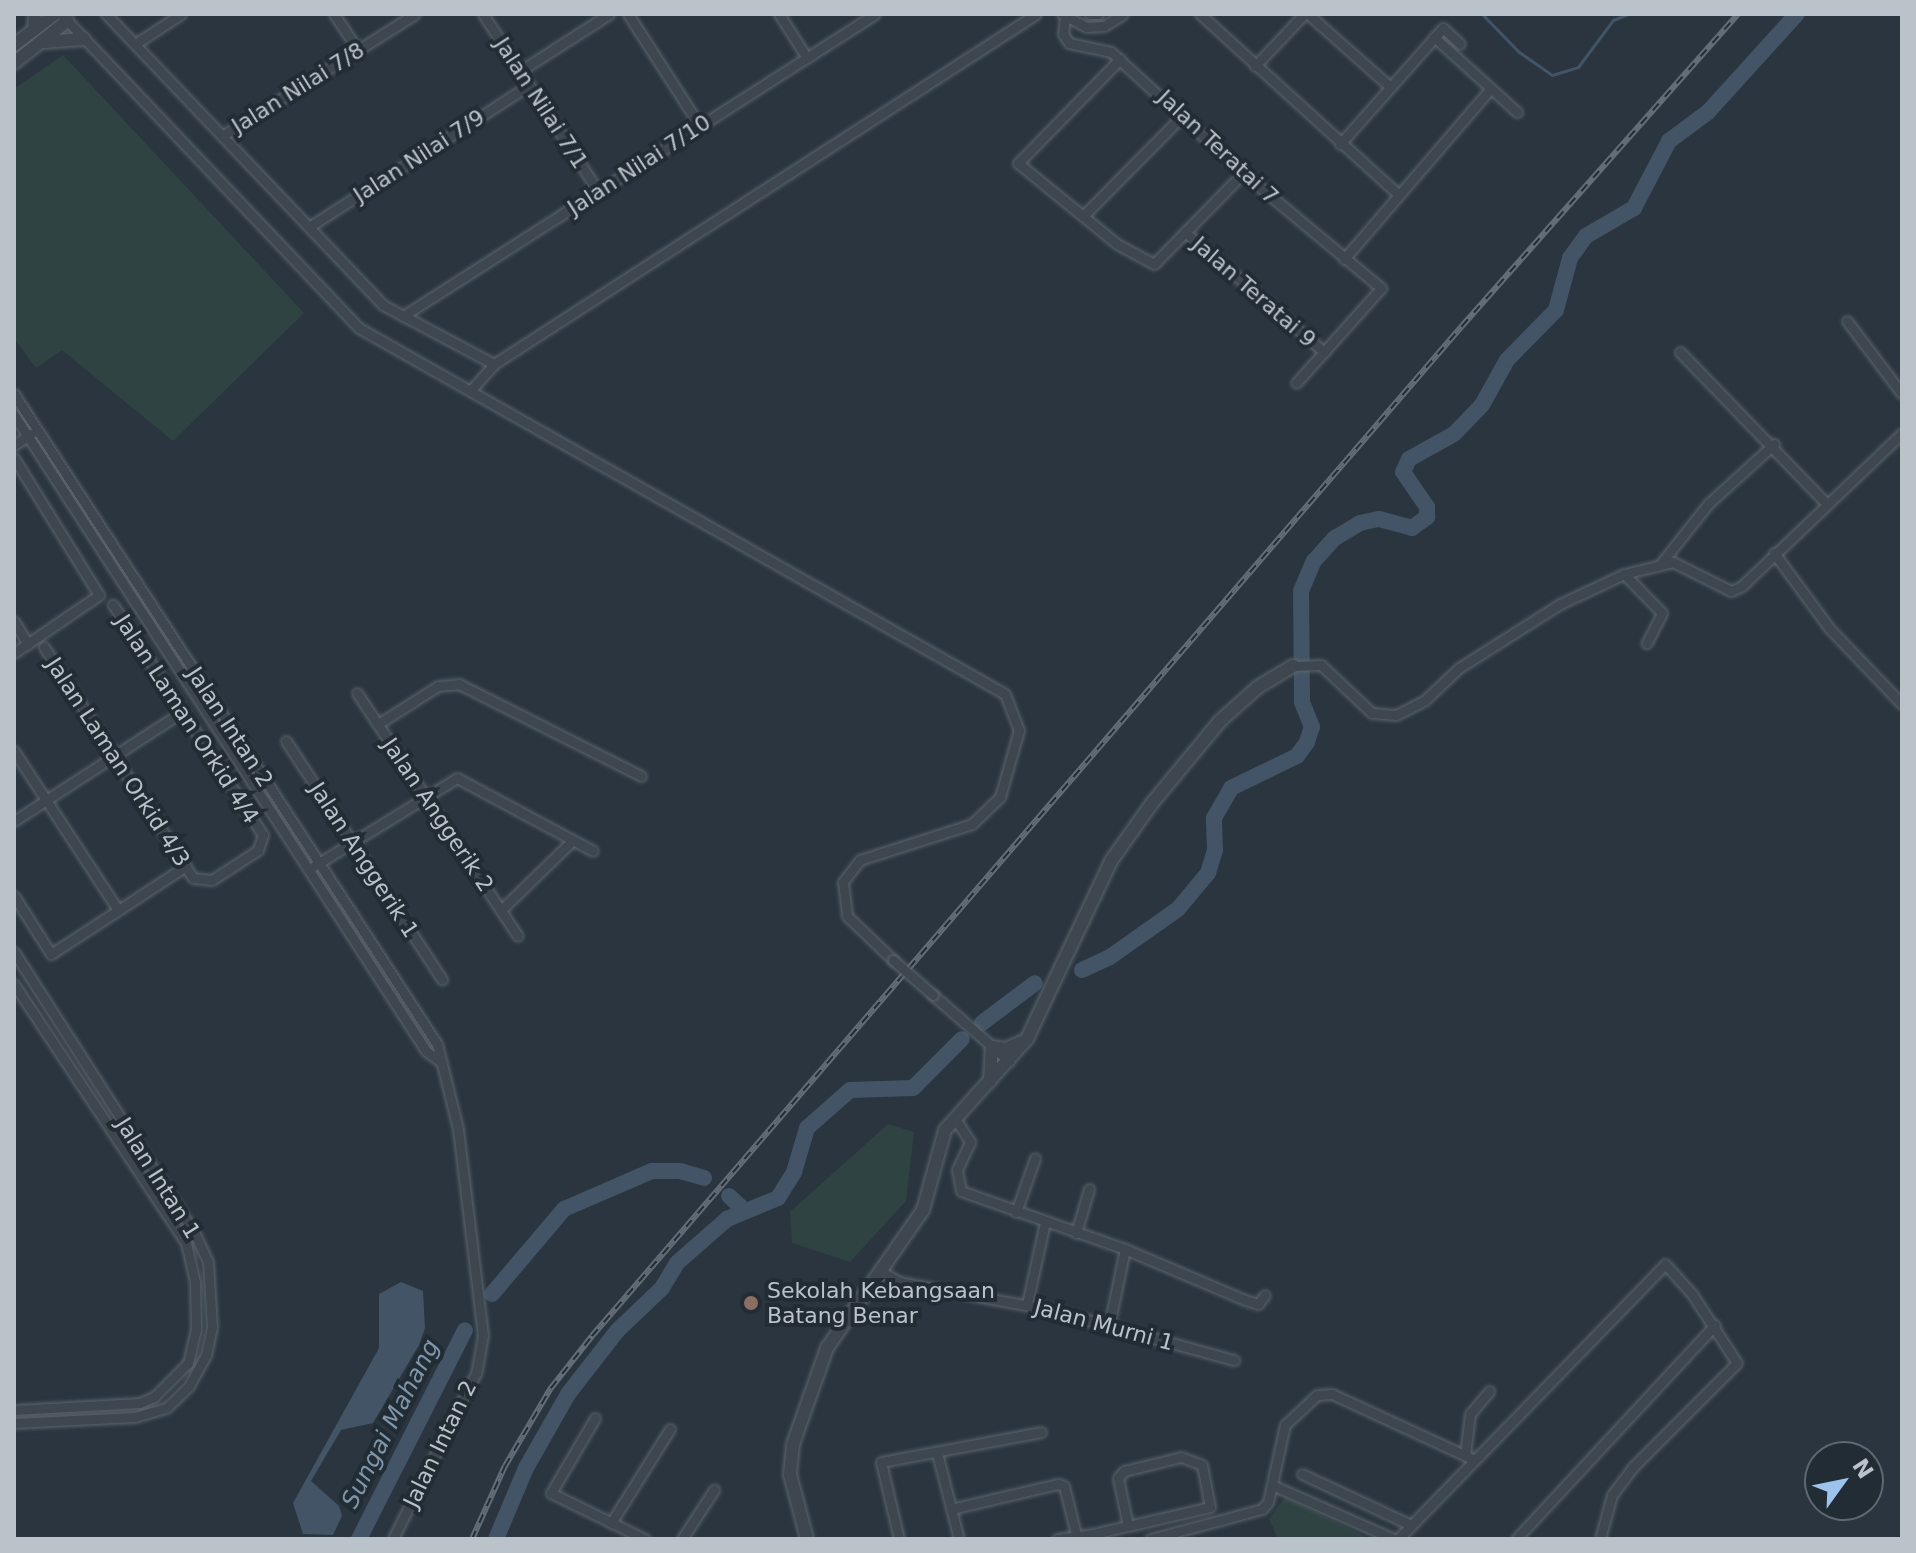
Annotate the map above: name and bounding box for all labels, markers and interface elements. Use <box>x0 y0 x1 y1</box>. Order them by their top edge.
street label: Jalan Nilai 7/1 <box>489 32 593 174</box>
street label: Jalan Nilai 7/8 <box>227 37 369 139</box>
street label: Jalan Teratai 7 <box>1152 84 1284 210</box>
street label: Jalan Nilai 7/9 <box>348 104 490 208</box>
street label: Jalan Nilai 7/10 <box>563 109 715 221</box>
street label: Jalan Teratai 9 <box>1187 231 1321 353</box>
street label: Jalan Laman Orkid 4/4 <box>110 610 264 828</box>
street label: Jalan Laman Orkid 4/3 <box>41 653 195 871</box>
street label: Jalan Intan 2 <box>181 662 279 792</box>
street label: Jalan Anggerik 2 <box>377 733 499 897</box>
street label: Jalan Anggerik 1 <box>304 777 424 943</box>
street label: Jalan Intan 1 <box>110 1113 206 1243</box>
place label: Sekolah Kebangsaan Batang Benar <box>767 1277 995 1328</box>
marker: Sekolah Kebangsaan Batang Benar <box>742 1294 760 1312</box>
street label: Jalan Murni 1 <box>1031 1294 1177 1356</box>
water label: Sungai Mahang <box>336 1335 446 1513</box>
street label: Jalan Intan 2 <box>398 1376 482 1512</box>
north arrow <box>1804 1441 1884 1521</box>
text: N <box>1847 1454 1878 1483</box>

